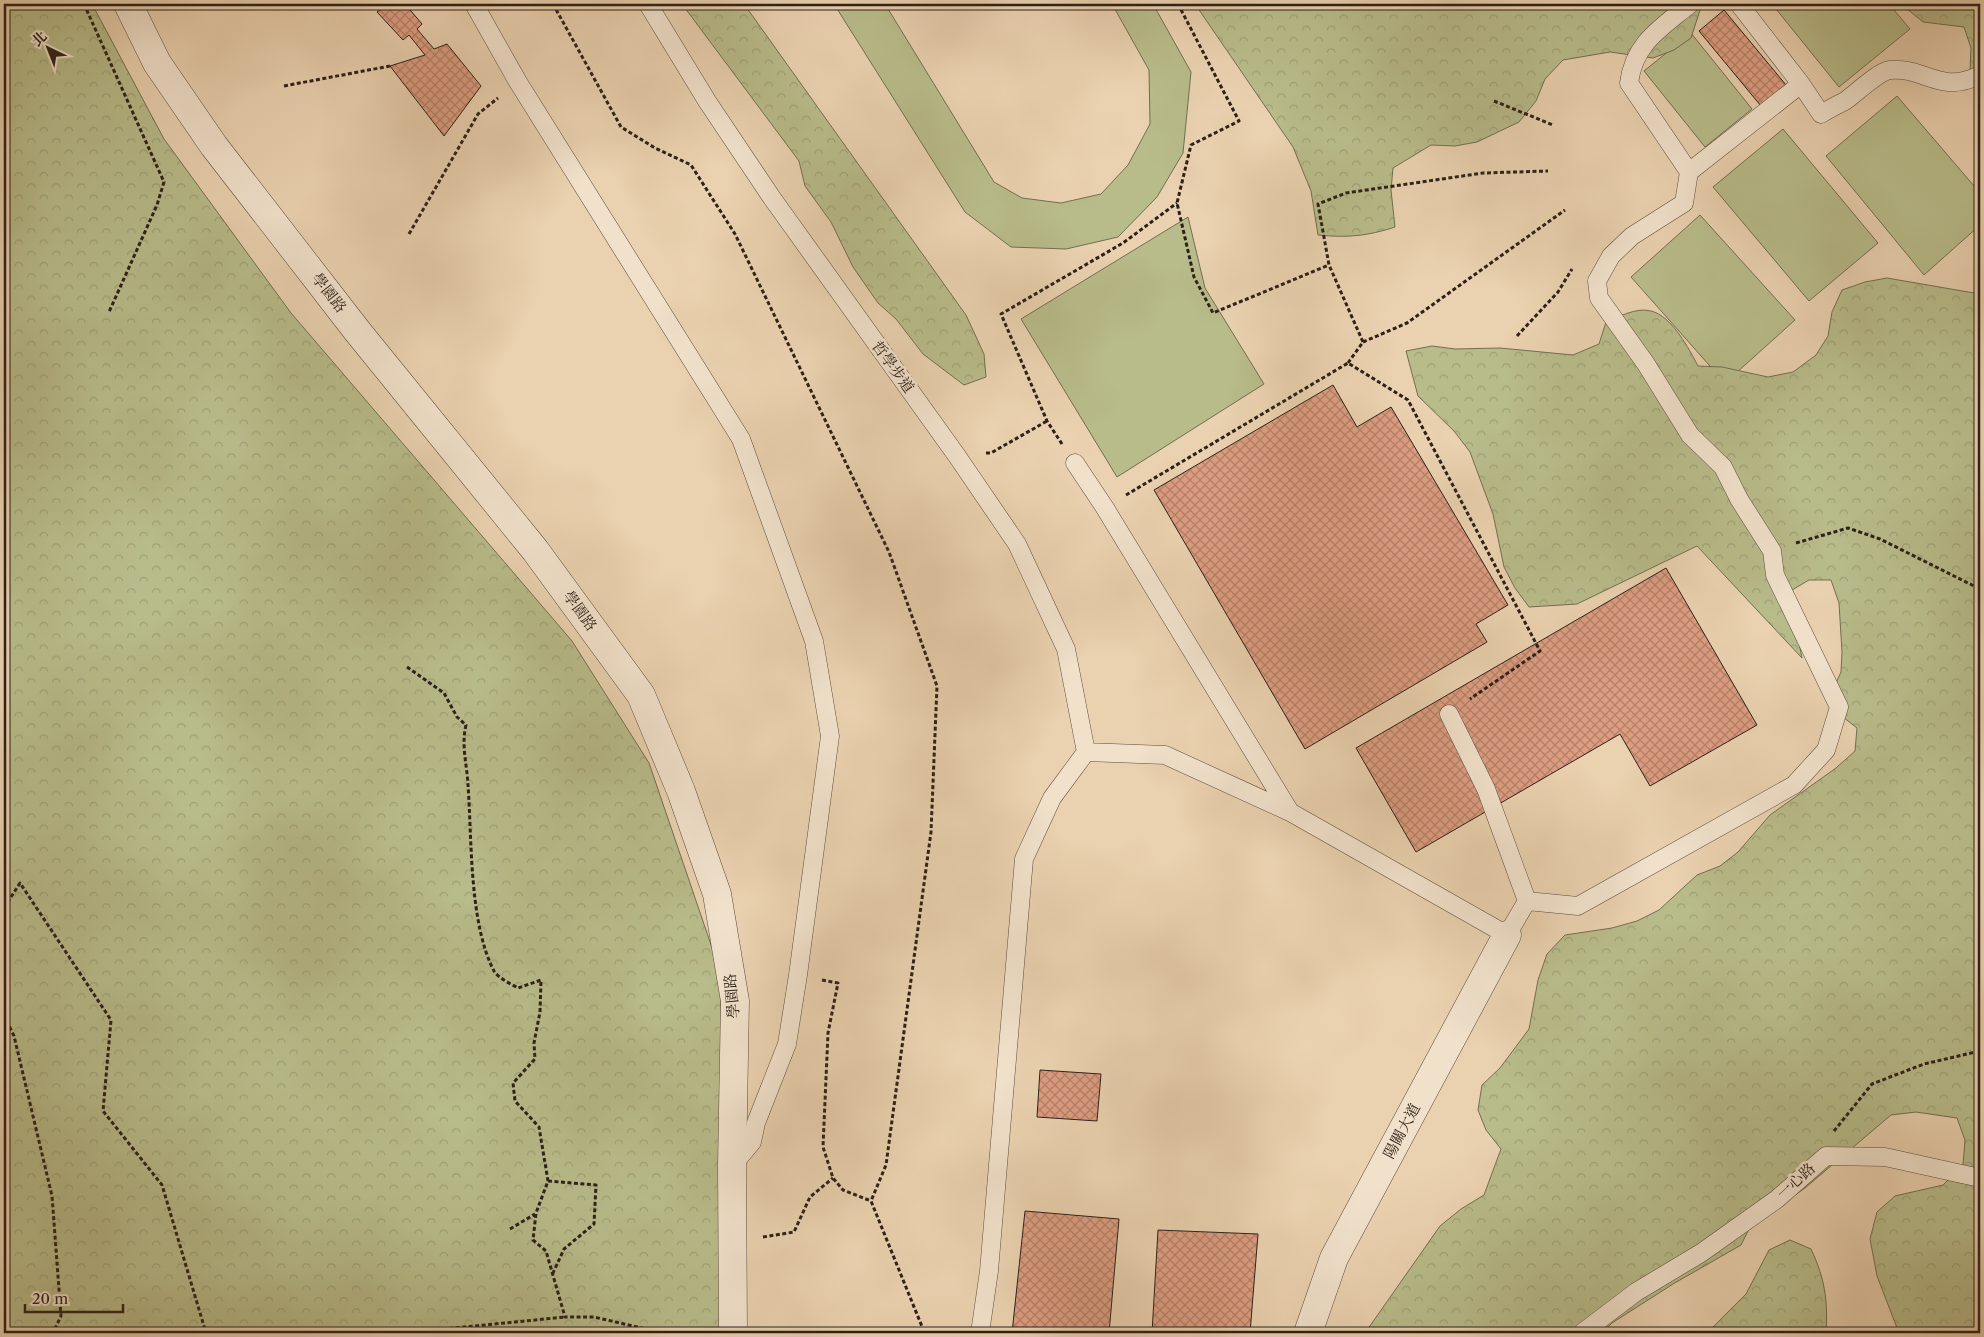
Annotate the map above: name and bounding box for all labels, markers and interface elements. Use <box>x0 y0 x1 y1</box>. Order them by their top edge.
north arrow <box>22 22 72 72</box>
text: 北 <box>28 27 50 50</box>
street label: 學園路 <box>308 269 351 316</box>
street label: 哲學步道 <box>868 337 919 397</box>
street label: 學園路 <box>559 587 601 634</box>
street label: 學園路 <box>720 973 743 1019</box>
street label: 陽關大道 <box>1379 1100 1424 1162</box>
street label: 一心路 <box>1773 1159 1819 1203</box>
scale bar <box>25 1282 122 1314</box>
text: 20 m <box>32 1289 68 1308</box>

